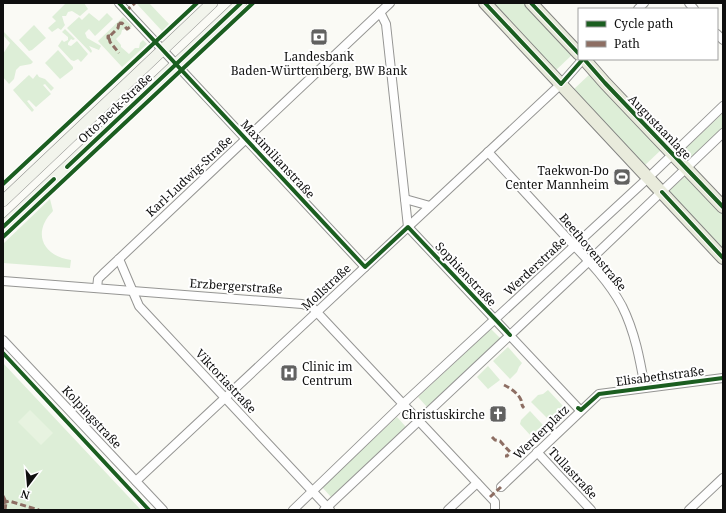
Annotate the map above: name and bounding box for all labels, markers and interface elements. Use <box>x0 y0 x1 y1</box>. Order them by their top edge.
legend <box>578 8 718 60</box>
text: Cycle path <box>614 15 674 32</box>
bank icon: Landesbank Baden-Württemberg, BW Bank <box>309 27 329 47</box>
text: Path <box>614 35 640 52</box>
place label: Landesbank Baden-Württemberg, BW Bank <box>231 48 408 79</box>
street label: Otto-Beck-Straße <box>74 69 156 147</box>
street label: Augustaanlage <box>625 91 695 163</box>
street label: Maximilianstraße <box>237 116 319 202</box>
street label: Karl-Ludwig-Straße <box>142 132 236 220</box>
place label: Taekwon-Do Center Mannheim <box>505 162 609 193</box>
sports icon: Taekwon-Do Center Mannheim <box>612 167 632 187</box>
street label: Beethovenstraße <box>555 210 631 294</box>
street label: Werderstraße <box>500 233 570 299</box>
street label: Sophienstraße <box>432 238 500 310</box>
street label: Mollstraße <box>298 260 354 314</box>
street label: Erzbergerstraße <box>189 274 283 298</box>
street label: Viktoriastraße <box>192 345 260 417</box>
place label: Clinic im Centrum <box>302 358 353 389</box>
street label: Elisabethstraße <box>615 362 705 390</box>
hospital icon: Clinic im Centrum <box>279 363 299 383</box>
street label: Kolpingstraße <box>58 382 126 452</box>
street label: Werderplatz <box>509 401 573 463</box>
church icon: Christuskirche <box>488 404 508 424</box>
place label: Christuskirche <box>401 406 485 423</box>
street label: Tullastraße <box>545 443 601 503</box>
north arrow <box>8 465 48 505</box>
text: N <box>19 487 31 503</box>

